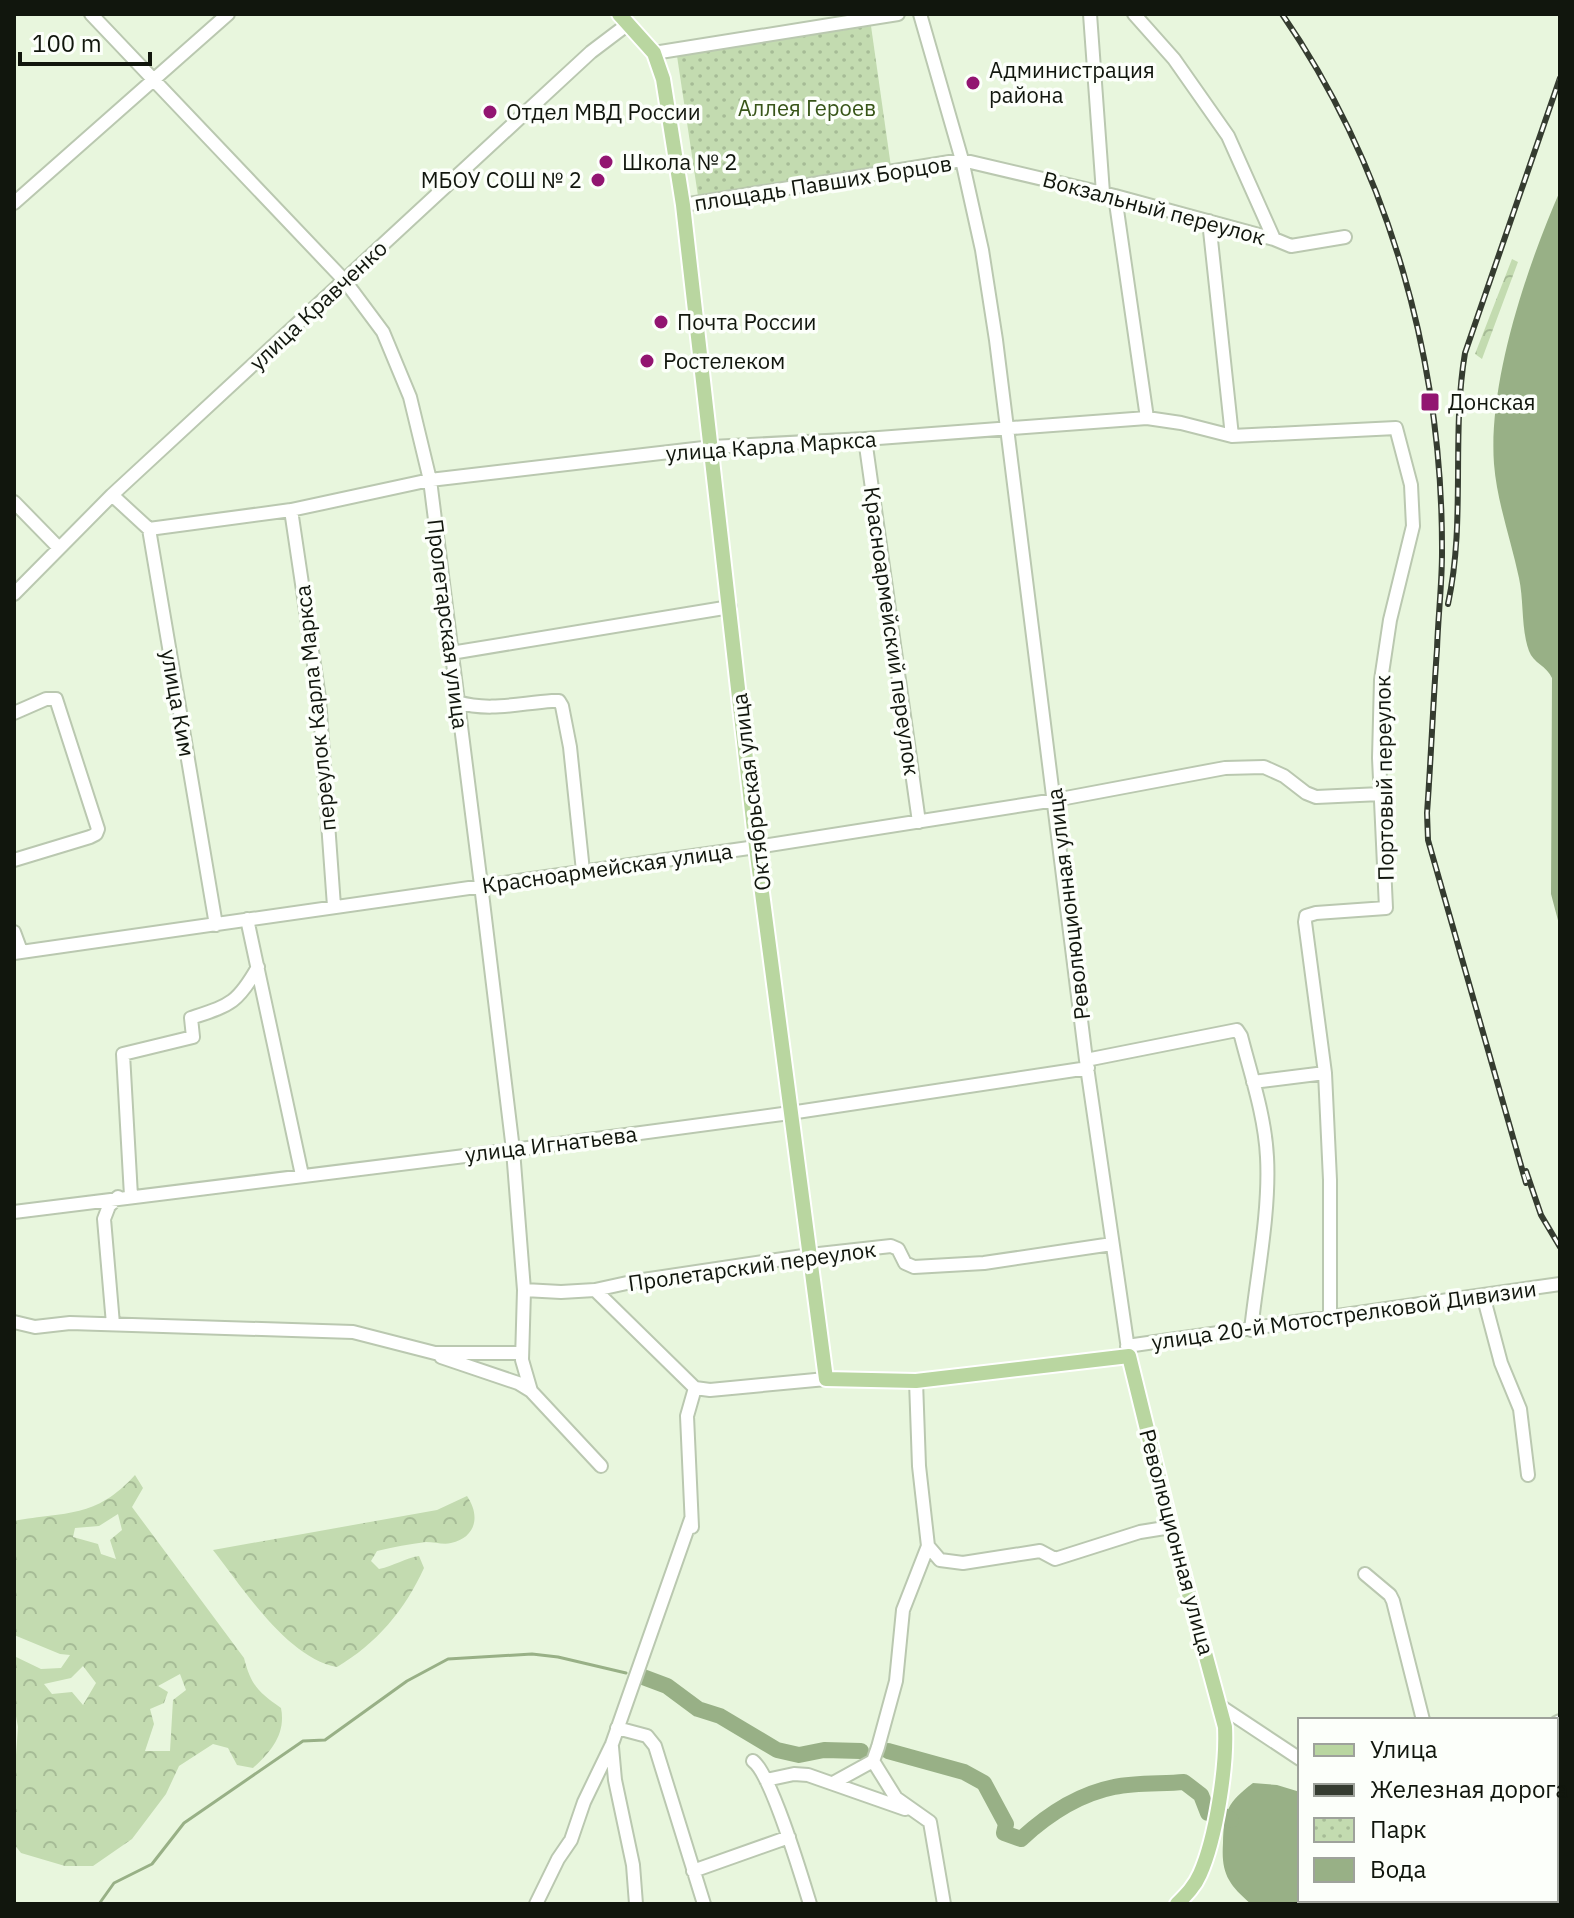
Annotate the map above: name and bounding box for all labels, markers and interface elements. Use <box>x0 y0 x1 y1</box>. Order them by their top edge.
scale bar <box>20 16 150 66</box>
text: 100 m <box>32 27 102 59</box>
place label: Администрация района <box>989 55 1155 109</box>
marker: Администрация района <box>964 74 982 92</box>
park label: Аллея Героев <box>738 93 876 122</box>
place label: Отдел МВД России <box>506 97 701 126</box>
marker: Отдел МВД России <box>481 103 499 121</box>
place label: Школа № 2 <box>622 147 737 176</box>
street label: площадь Павших Борцов <box>692 148 954 217</box>
marker: Школа № 2 <box>597 153 615 171</box>
street label: Вокзальный переулок <box>1040 164 1269 251</box>
place label: МБОУ СОШ № 2 <box>421 165 582 194</box>
marker: МБОУ СОШ № 2 <box>589 171 607 189</box>
street label: улица Кравченко <box>243 233 393 376</box>
place label: Почта России <box>677 307 817 336</box>
marker: Почта России <box>652 313 670 331</box>
place label: Ростелеком <box>663 346 785 375</box>
marker: Ростелеком <box>638 352 656 370</box>
place label: Донская <box>1448 387 1536 416</box>
marker: Донская <box>1419 391 1441 413</box>
street label: улица Карла Маркса <box>665 424 878 467</box>
street label: Красноармейский переулок <box>858 485 927 777</box>
street label: Пролетарская улица <box>421 517 476 731</box>
street label: переулок Карла Маркса <box>287 583 342 833</box>
street label: улица Ким <box>155 647 202 759</box>
street label: Портовый переулок <box>1367 675 1400 881</box>
street label: Октябрьская улица <box>724 691 777 893</box>
street label: Революционная улица <box>1039 786 1096 1021</box>
street label: Красноармейская улица <box>480 836 734 899</box>
street label: улица Игнатьева <box>463 1119 639 1168</box>
street label: Пролетарский переулок <box>626 1234 878 1297</box>
street label: улица 20-й Мотострелковой Дивизии <box>1150 1273 1538 1356</box>
street label: Революционная улица <box>1133 1426 1222 1658</box>
legend <box>1298 1718 1558 1902</box>
text: Улица <box>1370 1733 1438 1765</box>
text: Железная дорога <box>1370 1773 1568 1805</box>
text: Парк <box>1370 1813 1427 1845</box>
text: Вода <box>1370 1853 1426 1885</box>

